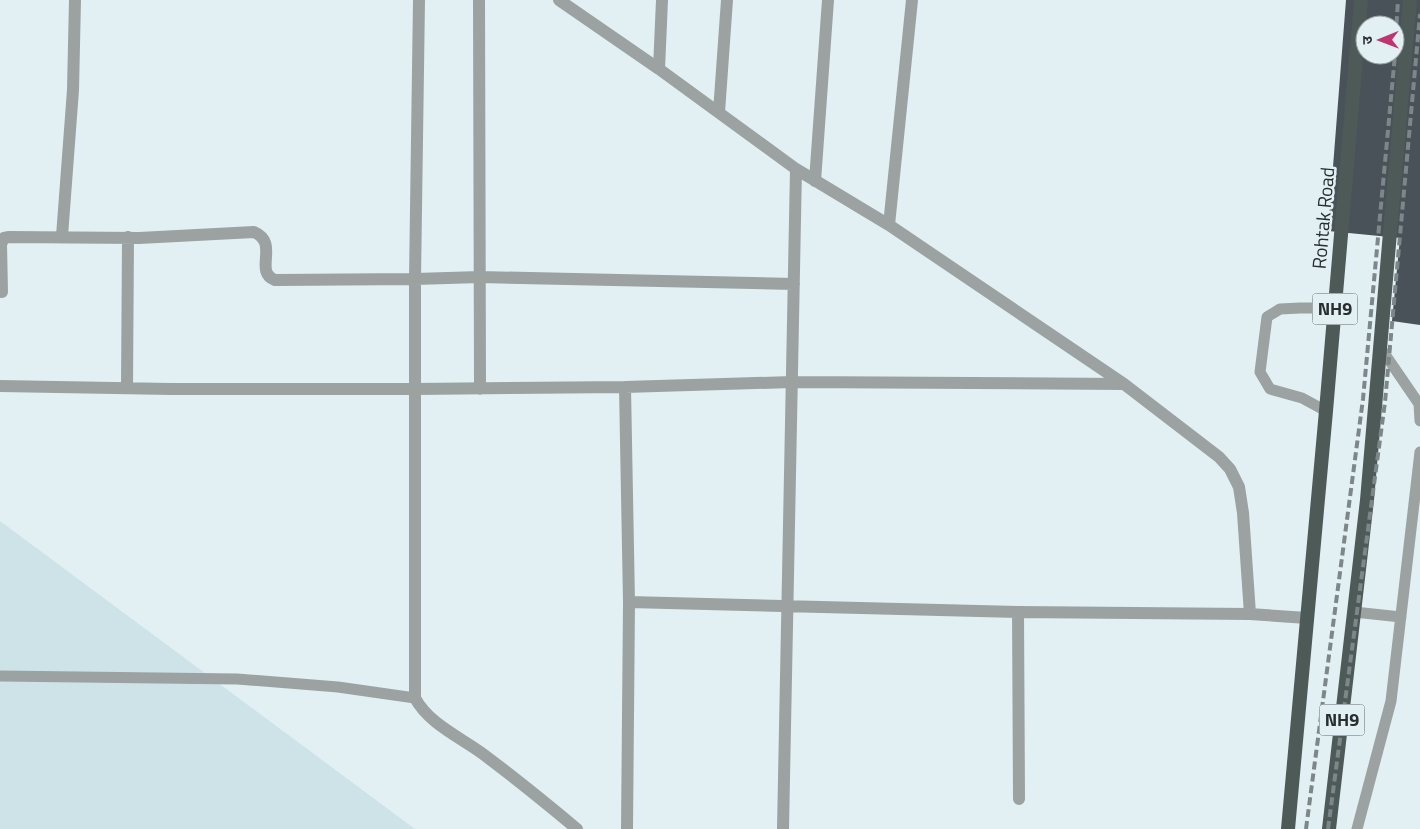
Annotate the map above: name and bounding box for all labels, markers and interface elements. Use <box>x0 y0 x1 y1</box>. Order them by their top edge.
north arrow <box>1355 15 1405 65</box>
text: उ <box>1356 35 1377 45</box>
street label: Rohtak Road <box>1304 166 1341 270</box>
road number: NH9 <box>1312 294 1358 324</box>
road number: NH9 <box>1320 704 1364 736</box>

